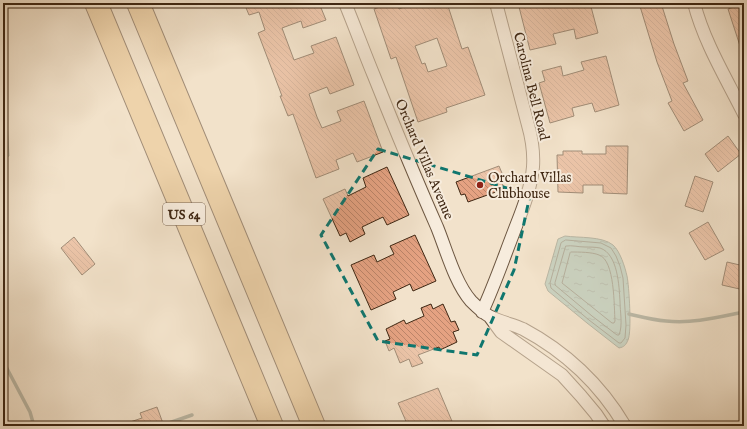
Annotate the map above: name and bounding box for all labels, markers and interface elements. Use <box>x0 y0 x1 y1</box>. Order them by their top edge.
street label: Carolina Bell Road <box>509 30 553 143</box>
street label: Orchard Villas Avenue <box>391 96 458 223</box>
place label: Orchard Villas Clubhouse <box>488 169 572 203</box>
marker: Orchard Villas Clubhouse <box>475 180 485 190</box>
road number: US 64 <box>163 203 205 225</box>

